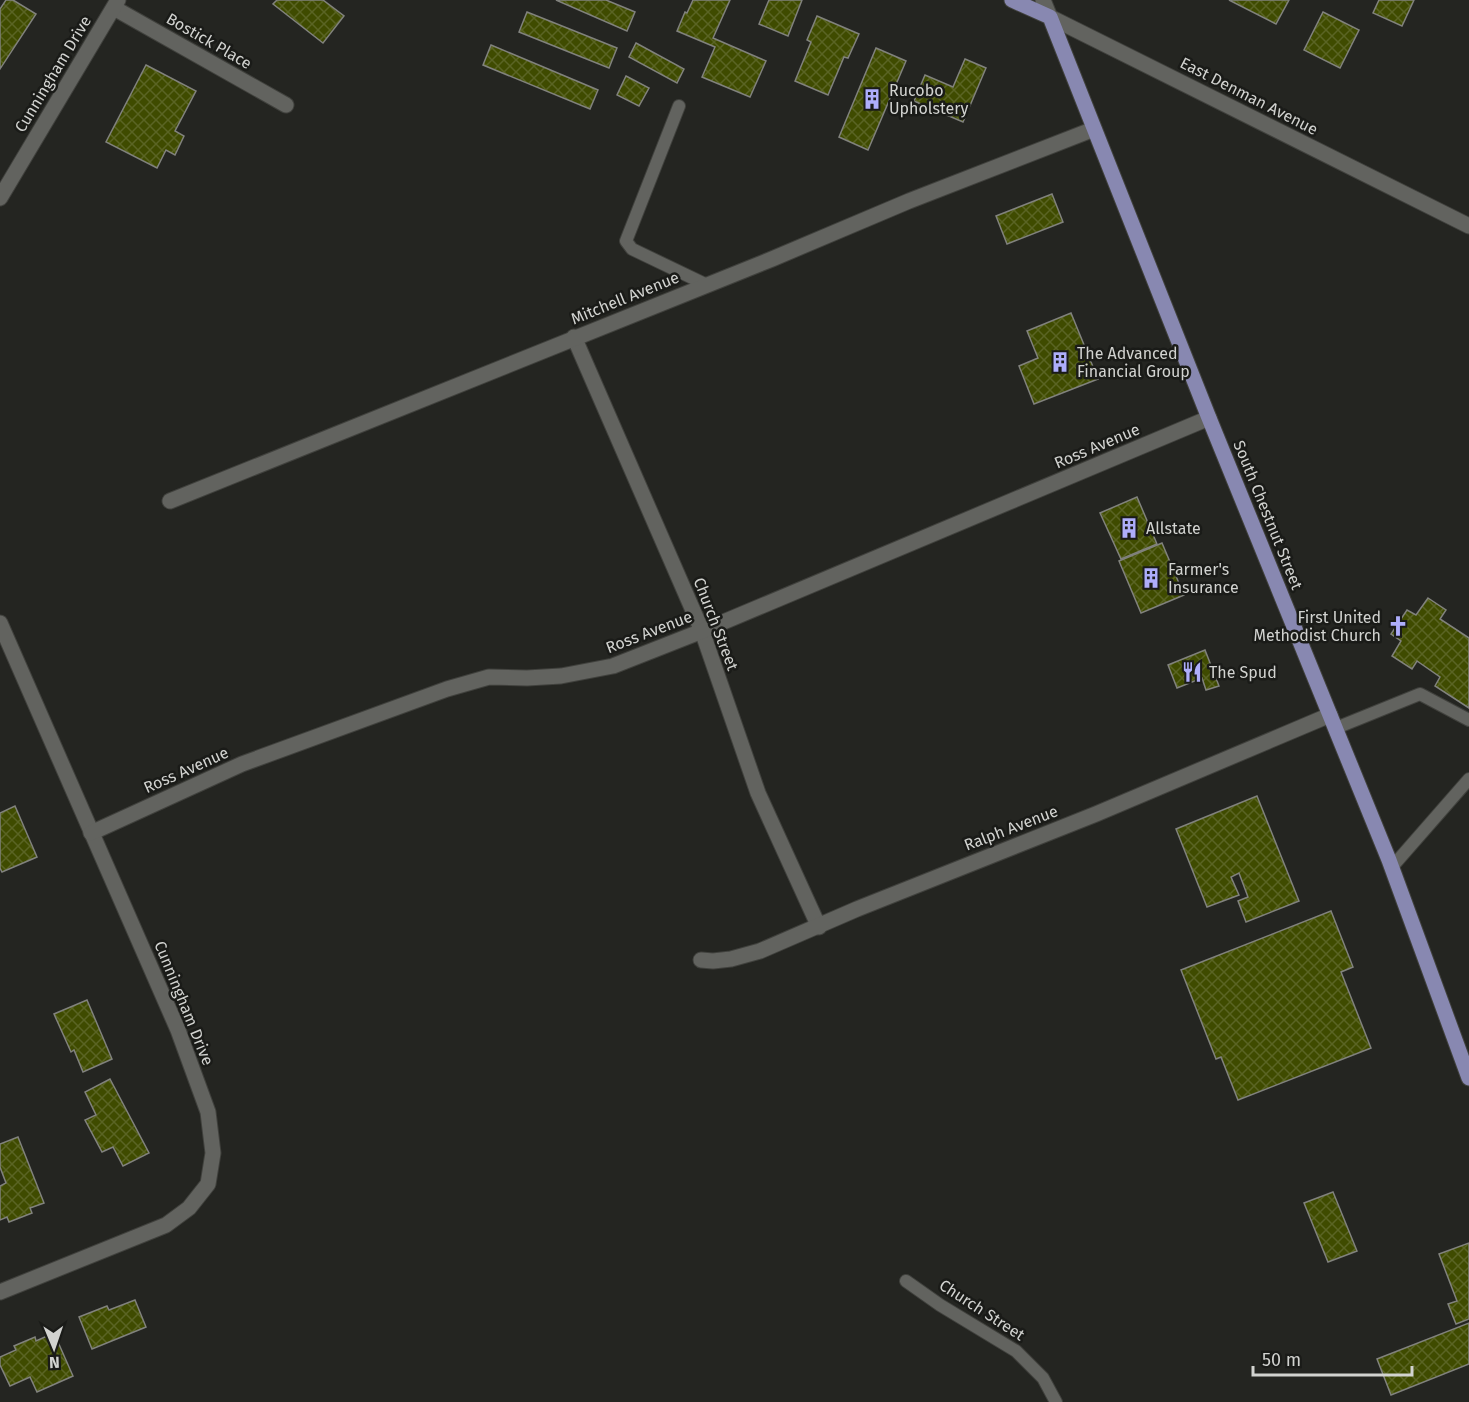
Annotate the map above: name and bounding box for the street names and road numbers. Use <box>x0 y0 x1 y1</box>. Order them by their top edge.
street label: Bostick Place <box>163 9 255 73</box>
street label: Cunningham Drive <box>11 12 95 136</box>
street label: East Denman Avenue <box>1177 53 1321 139</box>
street label: Mitchell Avenue <box>568 268 682 328</box>
street label: Ross Avenue <box>1051 419 1143 473</box>
street label: South Chestnut Street <box>1229 438 1307 592</box>
street label: Church Street <box>690 575 742 673</box>
street label: Ross Avenue <box>603 607 695 657</box>
street label: Ross Avenue <box>141 743 231 797</box>
street label: Ralph Avenue <box>961 801 1061 855</box>
street label: Cunningham Drive <box>150 938 218 1068</box>
street label: Church Street <box>936 1275 1028 1345</box>

